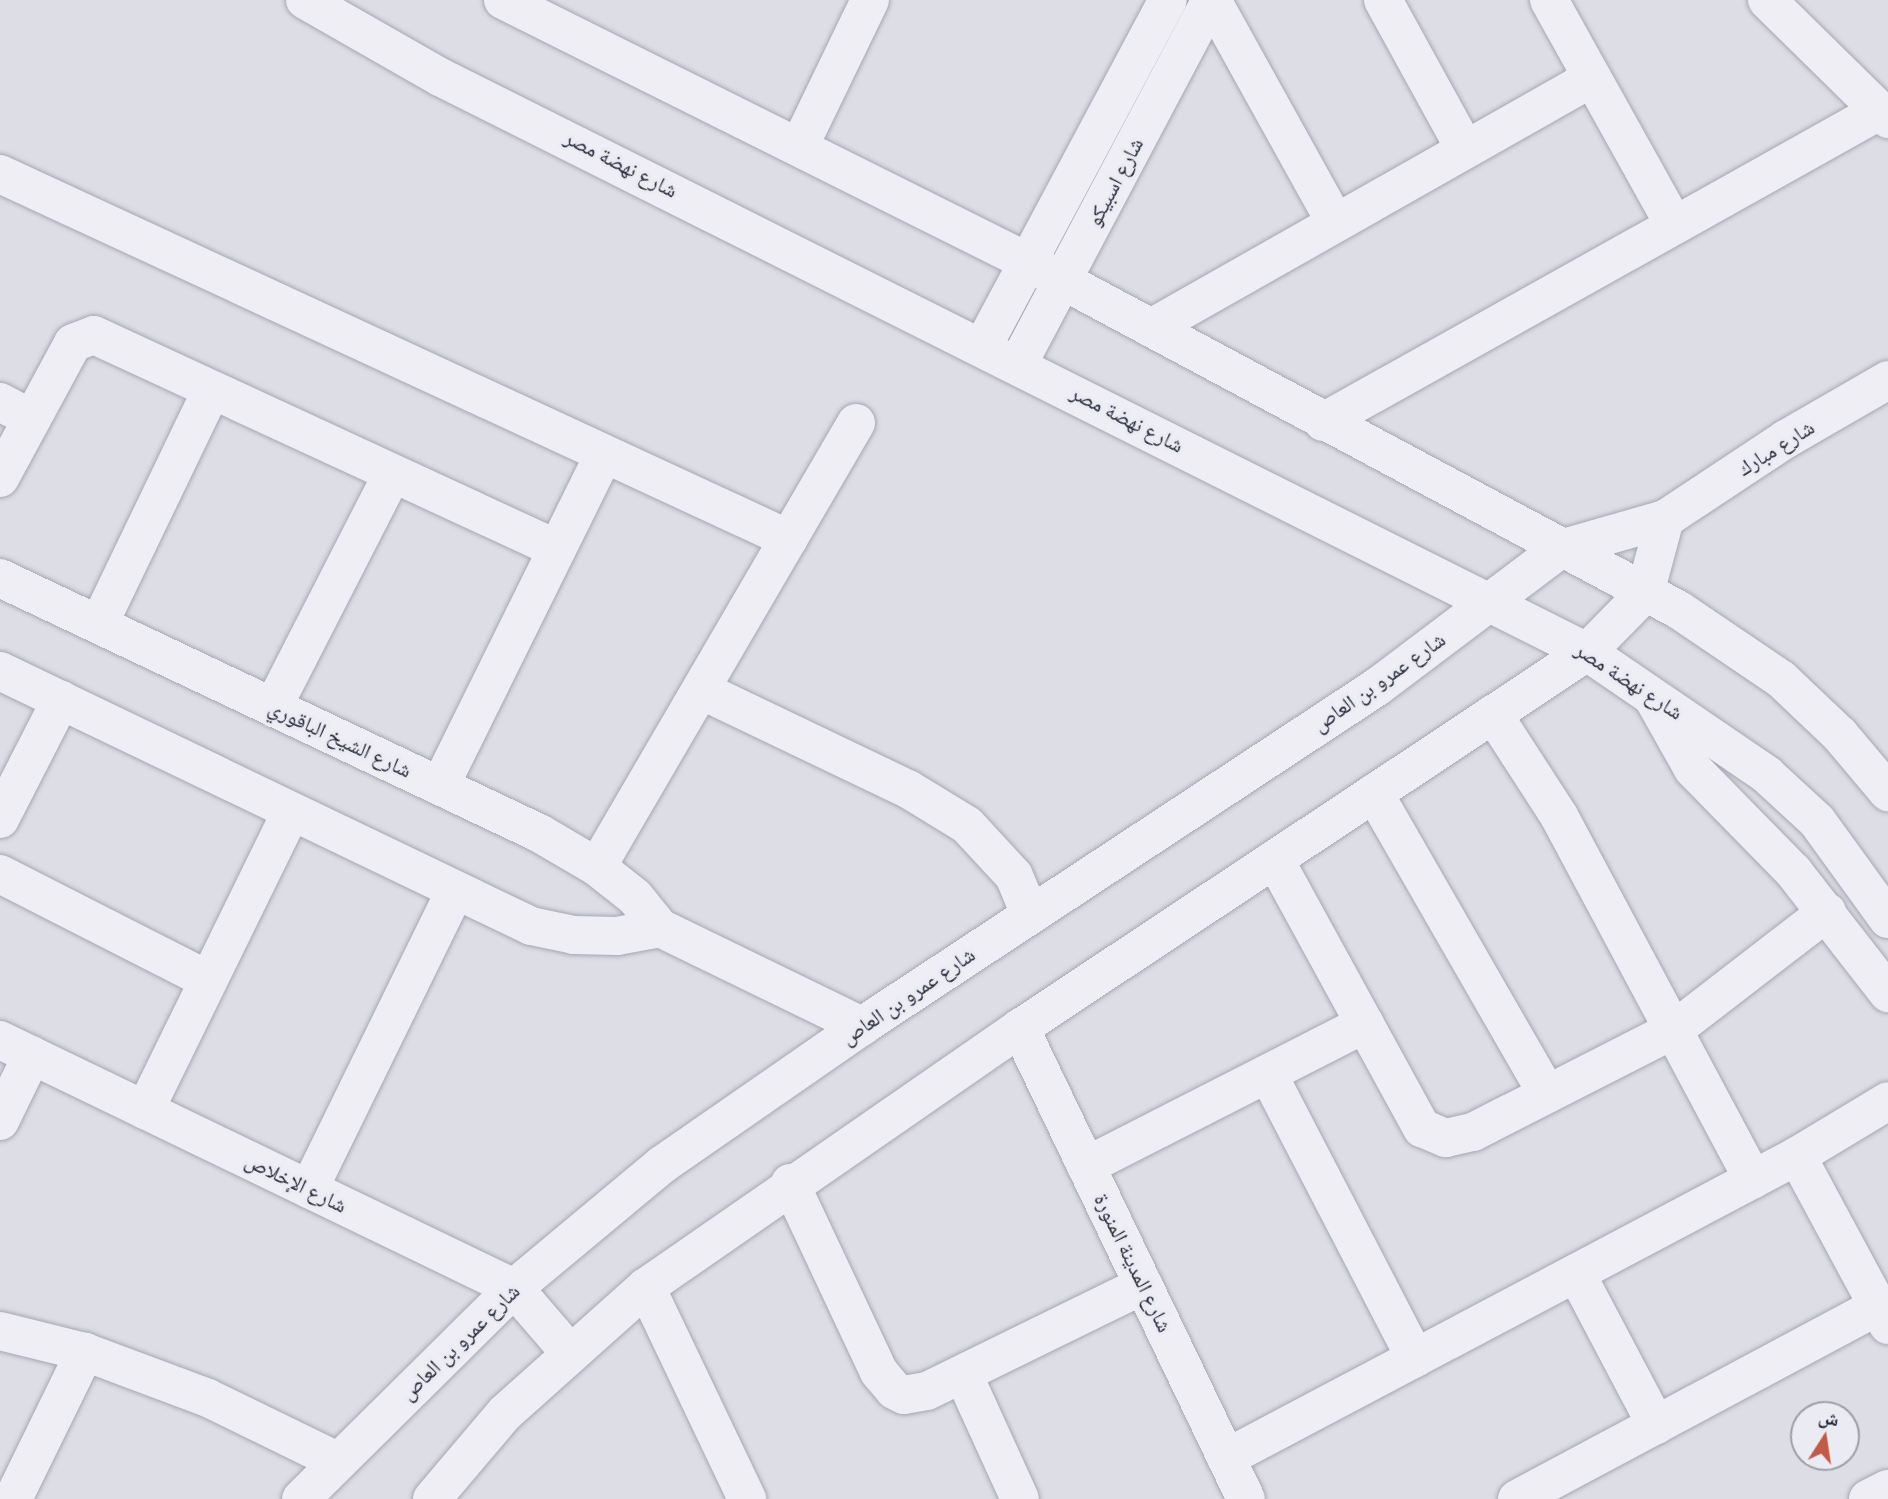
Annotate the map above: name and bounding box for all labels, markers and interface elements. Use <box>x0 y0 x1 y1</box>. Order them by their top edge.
street label: شارع نهضة مصر <box>560 125 682 203</box>
street label: شارع اسبيكو <box>1081 133 1149 231</box>
street label: شارع نهضة مصر <box>1066 380 1188 458</box>
street label: شارع مبارك <box>1733 415 1819 481</box>
street label: شارع عمرو بن العاص <box>1308 627 1450 737</box>
street label: شارع نهضة مصر <box>1570 637 1688 725</box>
street label: شارع الشيخ الباقوري <box>264 695 416 783</box>
street label: شارع عمرو بن العاص <box>836 942 980 1050</box>
street label: شارع الإخلاص <box>241 1148 351 1218</box>
street label: شارع المدينة المنورة <box>1089 1190 1177 1336</box>
street label: شارع عمرو بن العاص <box>395 1279 525 1405</box>
north arrow <box>1790 1401 1860 1471</box>
text: ش <box>1816 1403 1842 1432</box>

